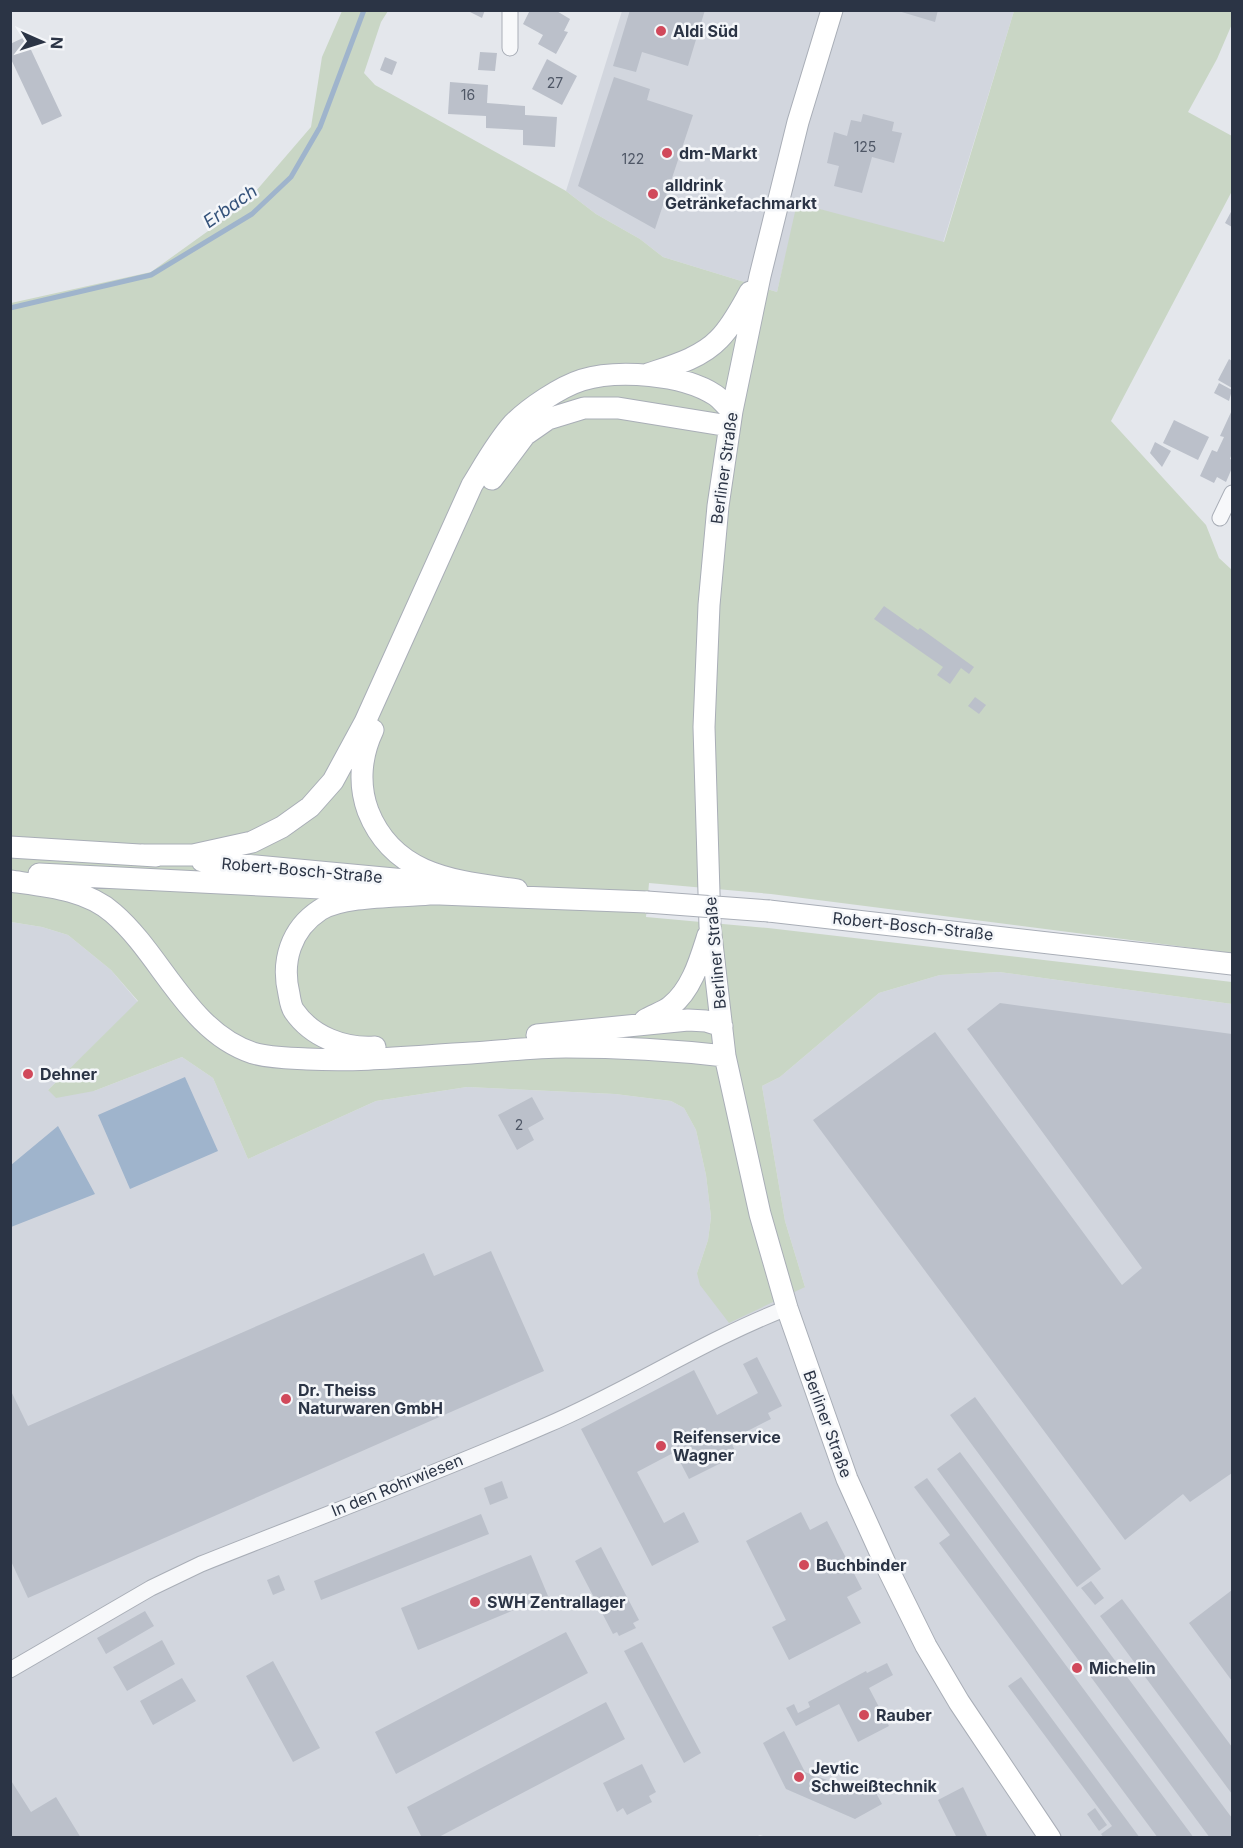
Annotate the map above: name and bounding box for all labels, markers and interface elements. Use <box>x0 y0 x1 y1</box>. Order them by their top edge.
north arrow <box>12 12 72 72</box>
place label: Aldi Süd <box>673 21 738 41</box>
marker: Aldi Süd <box>654 24 668 38</box>
text: N <box>47 36 67 49</box>
house number: 27 <box>547 74 563 91</box>
house number: 16 <box>461 86 475 103</box>
house number: 125 <box>854 138 876 155</box>
place label: dm-Markt <box>679 143 757 163</box>
marker: dm-Markt <box>660 146 674 160</box>
house number: 122 <box>622 150 644 167</box>
place label: alldrink Getränkefachmarkt <box>665 175 817 213</box>
water label: Erbach <box>199 180 261 232</box>
marker: alldrink Getränkefachmarkt <box>646 187 660 201</box>
street label: Berliner Straße <box>706 411 742 525</box>
street label: Robert-Bosch-Straße <box>221 853 383 887</box>
street label: Berliner Straße <box>700 896 730 1010</box>
street label: Robert-Bosch-Straße <box>832 908 994 944</box>
place label: Dehner <box>40 1064 98 1084</box>
marker: Dehner <box>21 1067 35 1081</box>
house number: 2 <box>515 1116 523 1133</box>
street label: Berliner Straße <box>799 1368 857 1480</box>
place label: Dr. Theiss Naturwaren GmbH <box>298 1380 443 1418</box>
marker: Dr. Theiss Naturwaren GmbH <box>279 1392 293 1406</box>
place label: Reifenservice Wagner <box>673 1427 781 1465</box>
marker: Reifenservice Wagner <box>654 1439 668 1453</box>
street label: In den Rohrwiesen <box>328 1449 466 1521</box>
place label: Buchbinder <box>816 1555 907 1575</box>
marker: Buchbinder <box>797 1558 811 1572</box>
place label: SWH Zentrallager <box>487 1592 626 1612</box>
marker: SWH Zentrallager <box>468 1595 482 1609</box>
place label: Michelin <box>1089 1658 1156 1678</box>
marker: Michelin <box>1070 1661 1084 1675</box>
place label: Rauber <box>876 1705 932 1725</box>
marker: Rauber <box>857 1708 871 1722</box>
place label: Jevtic Schweißtechnik <box>811 1758 938 1796</box>
marker: Jevtic Schweißtechnik <box>792 1770 806 1784</box>

